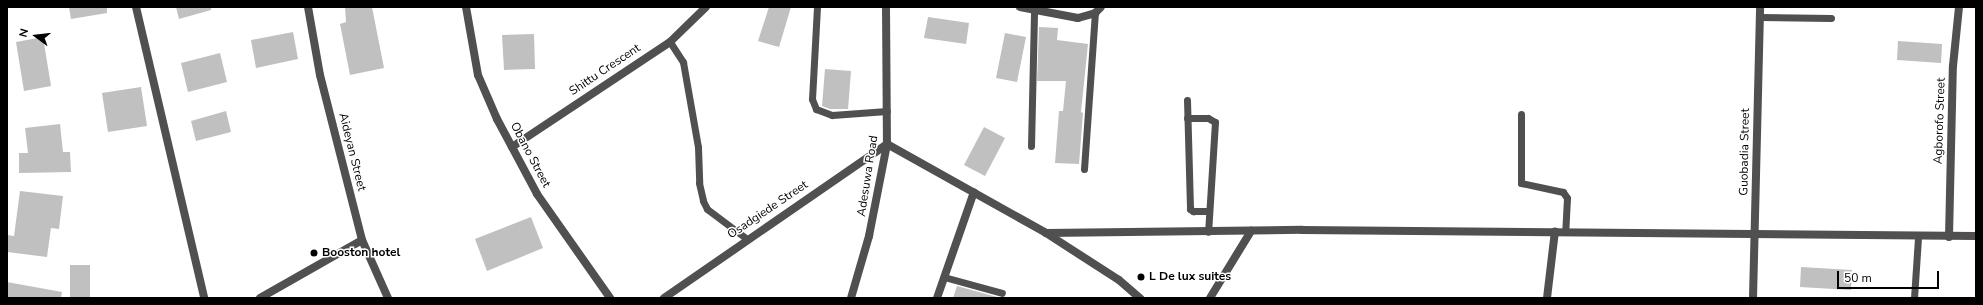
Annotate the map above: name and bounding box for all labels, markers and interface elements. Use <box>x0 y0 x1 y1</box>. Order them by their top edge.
north arrow <box>16 16 56 56</box>
text: N <box>16 27 32 39</box>
street label: Shittu Crescent <box>567 41 643 99</box>
street label: Agborofo Street <box>1931 78 1949 164</box>
street label: Guobadia Street <box>1737 108 1753 196</box>
street label: Aideyan Street <box>335 112 369 192</box>
street label: Obano Street <box>507 120 553 190</box>
street label: Adesuwa Road <box>854 134 882 218</box>
street label: Osadgiede Street <box>725 178 811 242</box>
place label: Booston hotel <box>322 246 400 260</box>
marker: Booston hotel <box>309 248 319 258</box>
scale bar <box>1839 263 1941 289</box>
place label: L De lux suites <box>1149 270 1231 284</box>
text: 50 m <box>1844 270 1872 286</box>
marker: L De lux suites <box>1136 272 1146 282</box>

